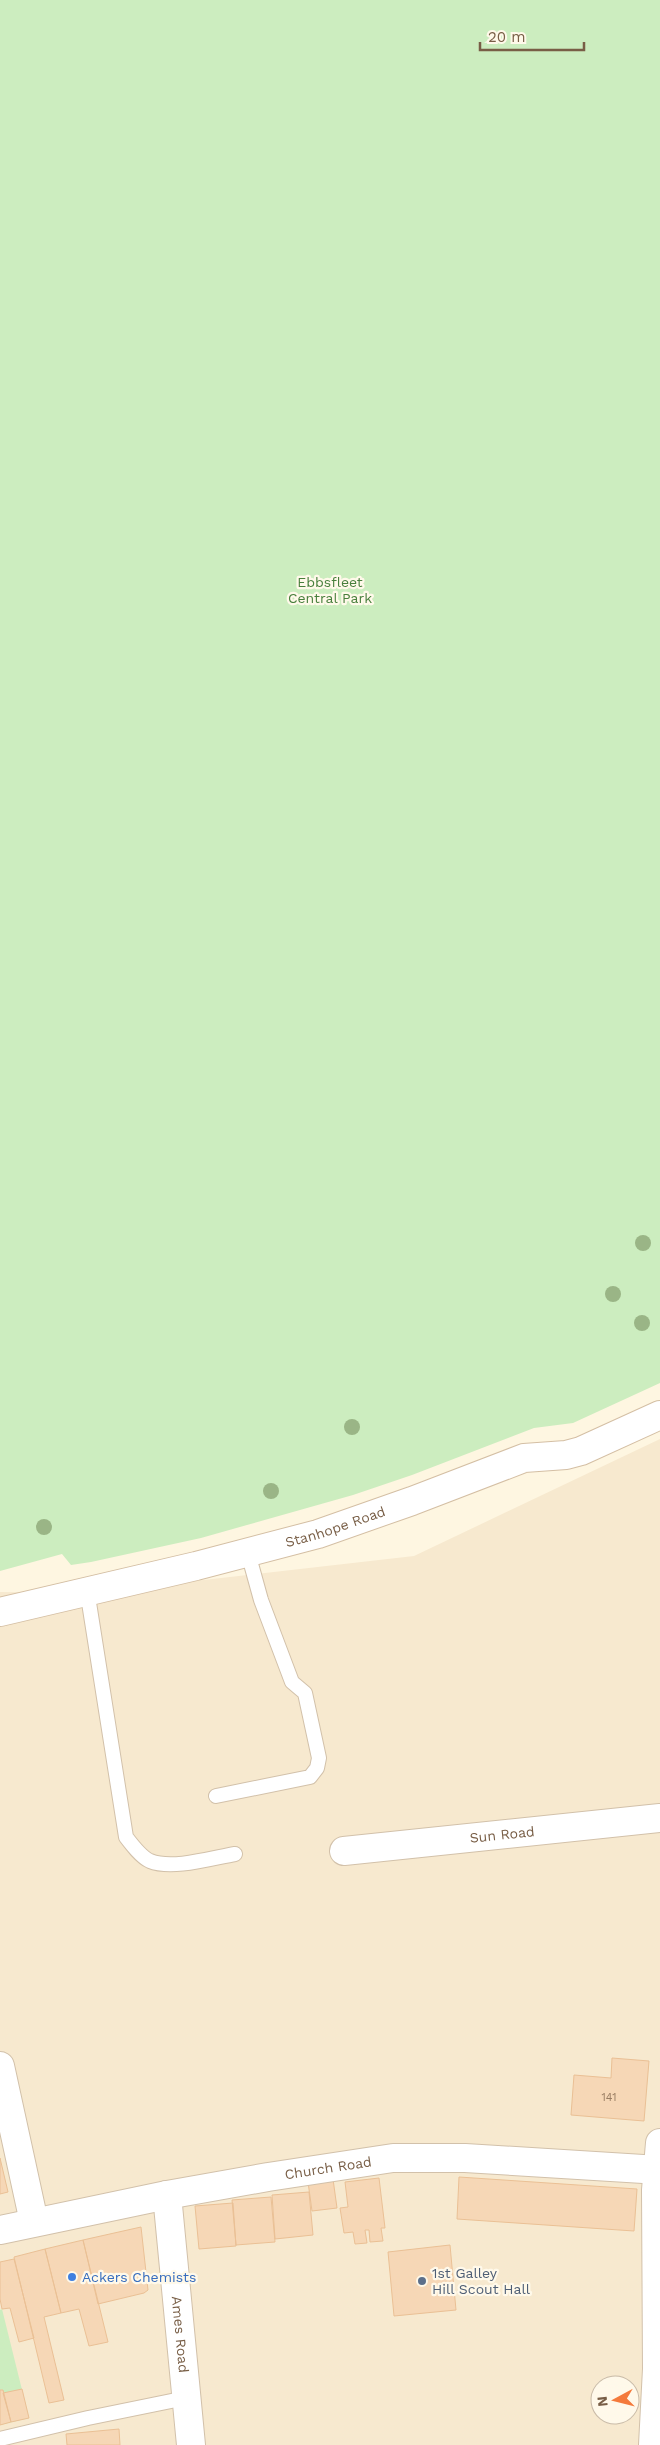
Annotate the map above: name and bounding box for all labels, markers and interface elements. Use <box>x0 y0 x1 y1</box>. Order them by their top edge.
scale bar <box>480 20 584 52</box>
text: 20 m <box>488 28 526 46</box>
park label: Ebbsfleet Central Park <box>288 574 372 606</box>
street label: Stanhope Road <box>283 1503 387 1550</box>
street label: Sun Road <box>469 1823 535 1846</box>
house number: 141 <box>601 2091 617 2104</box>
street label: Church Road <box>283 2153 373 2182</box>
place label: 1st Galley Hill Scout Hall <box>432 2265 531 2297</box>
place label: Ackers Chemists <box>82 2269 196 2285</box>
marker: Ackers Chemists <box>66 2271 78 2283</box>
marker: 1st Galley Hill Scout Hall <box>416 2275 428 2287</box>
street label: Ames Road <box>169 2295 192 2373</box>
north arrow <box>590 2375 640 2425</box>
text: N <box>594 2395 611 2408</box>

